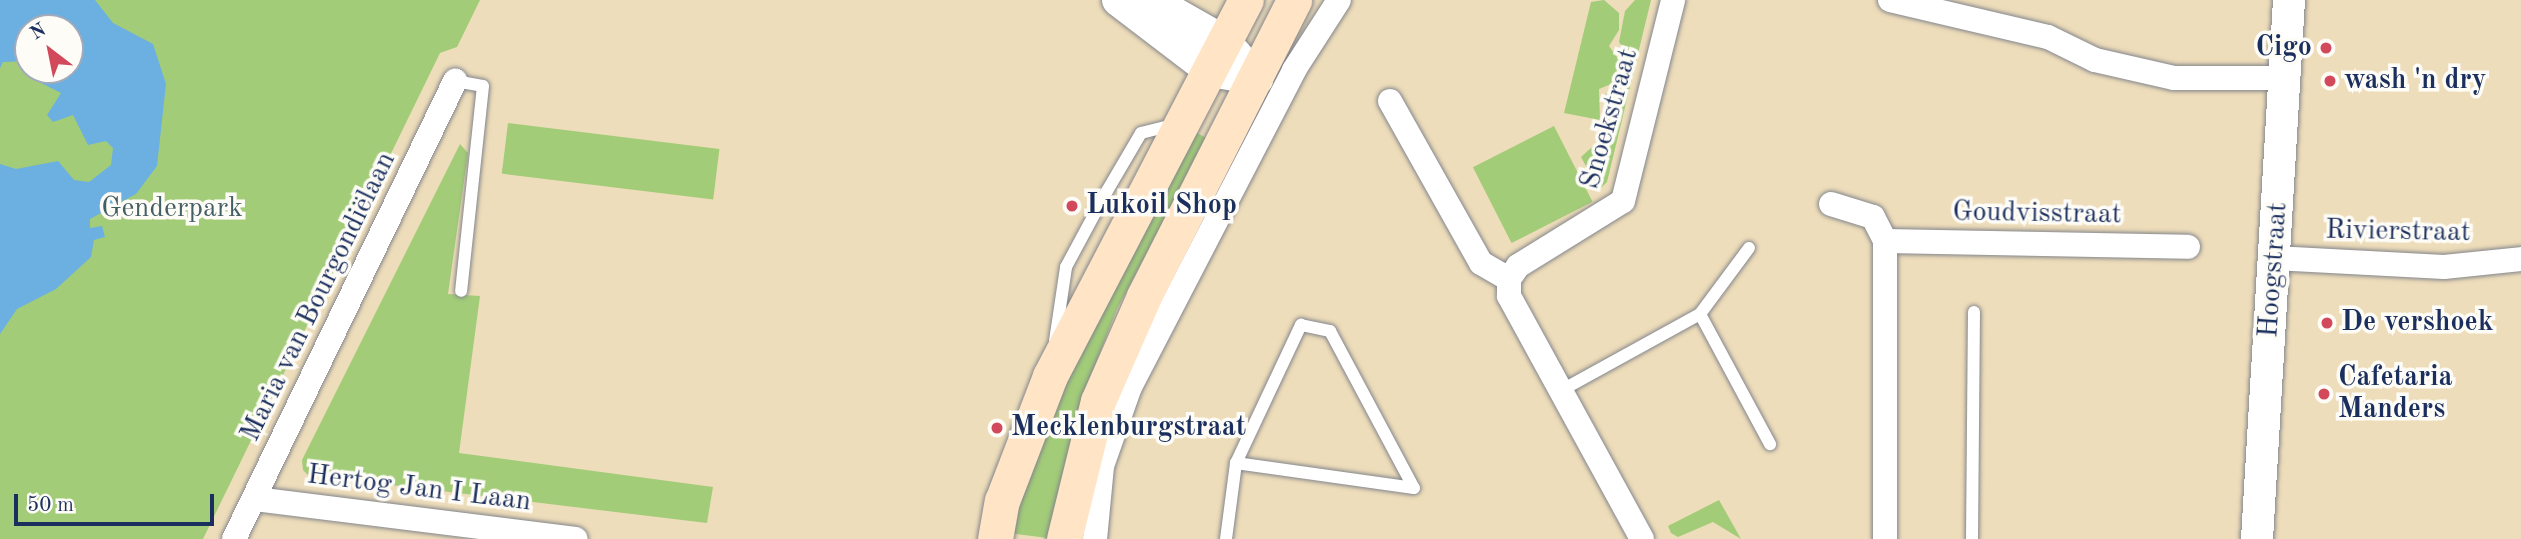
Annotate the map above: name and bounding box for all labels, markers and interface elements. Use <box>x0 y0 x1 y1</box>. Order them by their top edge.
north arrow <box>14 14 84 84</box>
text: N <box>27 21 50 44</box>
place label: Cigo <box>2256 31 2312 65</box>
marker: Cigo <box>2318 40 2334 56</box>
street label: Snoekstraat <box>1574 45 1646 193</box>
place label: wash 'n dry <box>2344 64 2486 98</box>
marker: wash 'n dry <box>2322 73 2338 89</box>
street label: Maria van Bourgondiëlaan <box>234 147 404 447</box>
place label: Lukoil Shop <box>1086 189 1237 223</box>
park label: Genderpark <box>101 192 243 226</box>
street label: Goudvisstraat <box>1952 196 2122 232</box>
marker: Lukoil Shop <box>1064 198 1080 214</box>
street label: Hoogstraat <box>2253 201 2295 339</box>
street label: Rivierstraat <box>2325 214 2471 250</box>
place label: De vershoek <box>2341 306 2493 340</box>
marker: De vershoek <box>2319 315 2335 331</box>
place label: Cafetaria Manders <box>2338 361 2453 427</box>
marker: Cafetaria Manders <box>2316 386 2332 402</box>
place label: Mecklenburgstraat <box>1011 411 1246 445</box>
marker: Mecklenburgstraat <box>989 420 1005 436</box>
street label: Hertog Jan I Laan <box>305 459 533 519</box>
scale bar <box>18 480 217 524</box>
text: 50 m <box>27 495 74 516</box>

